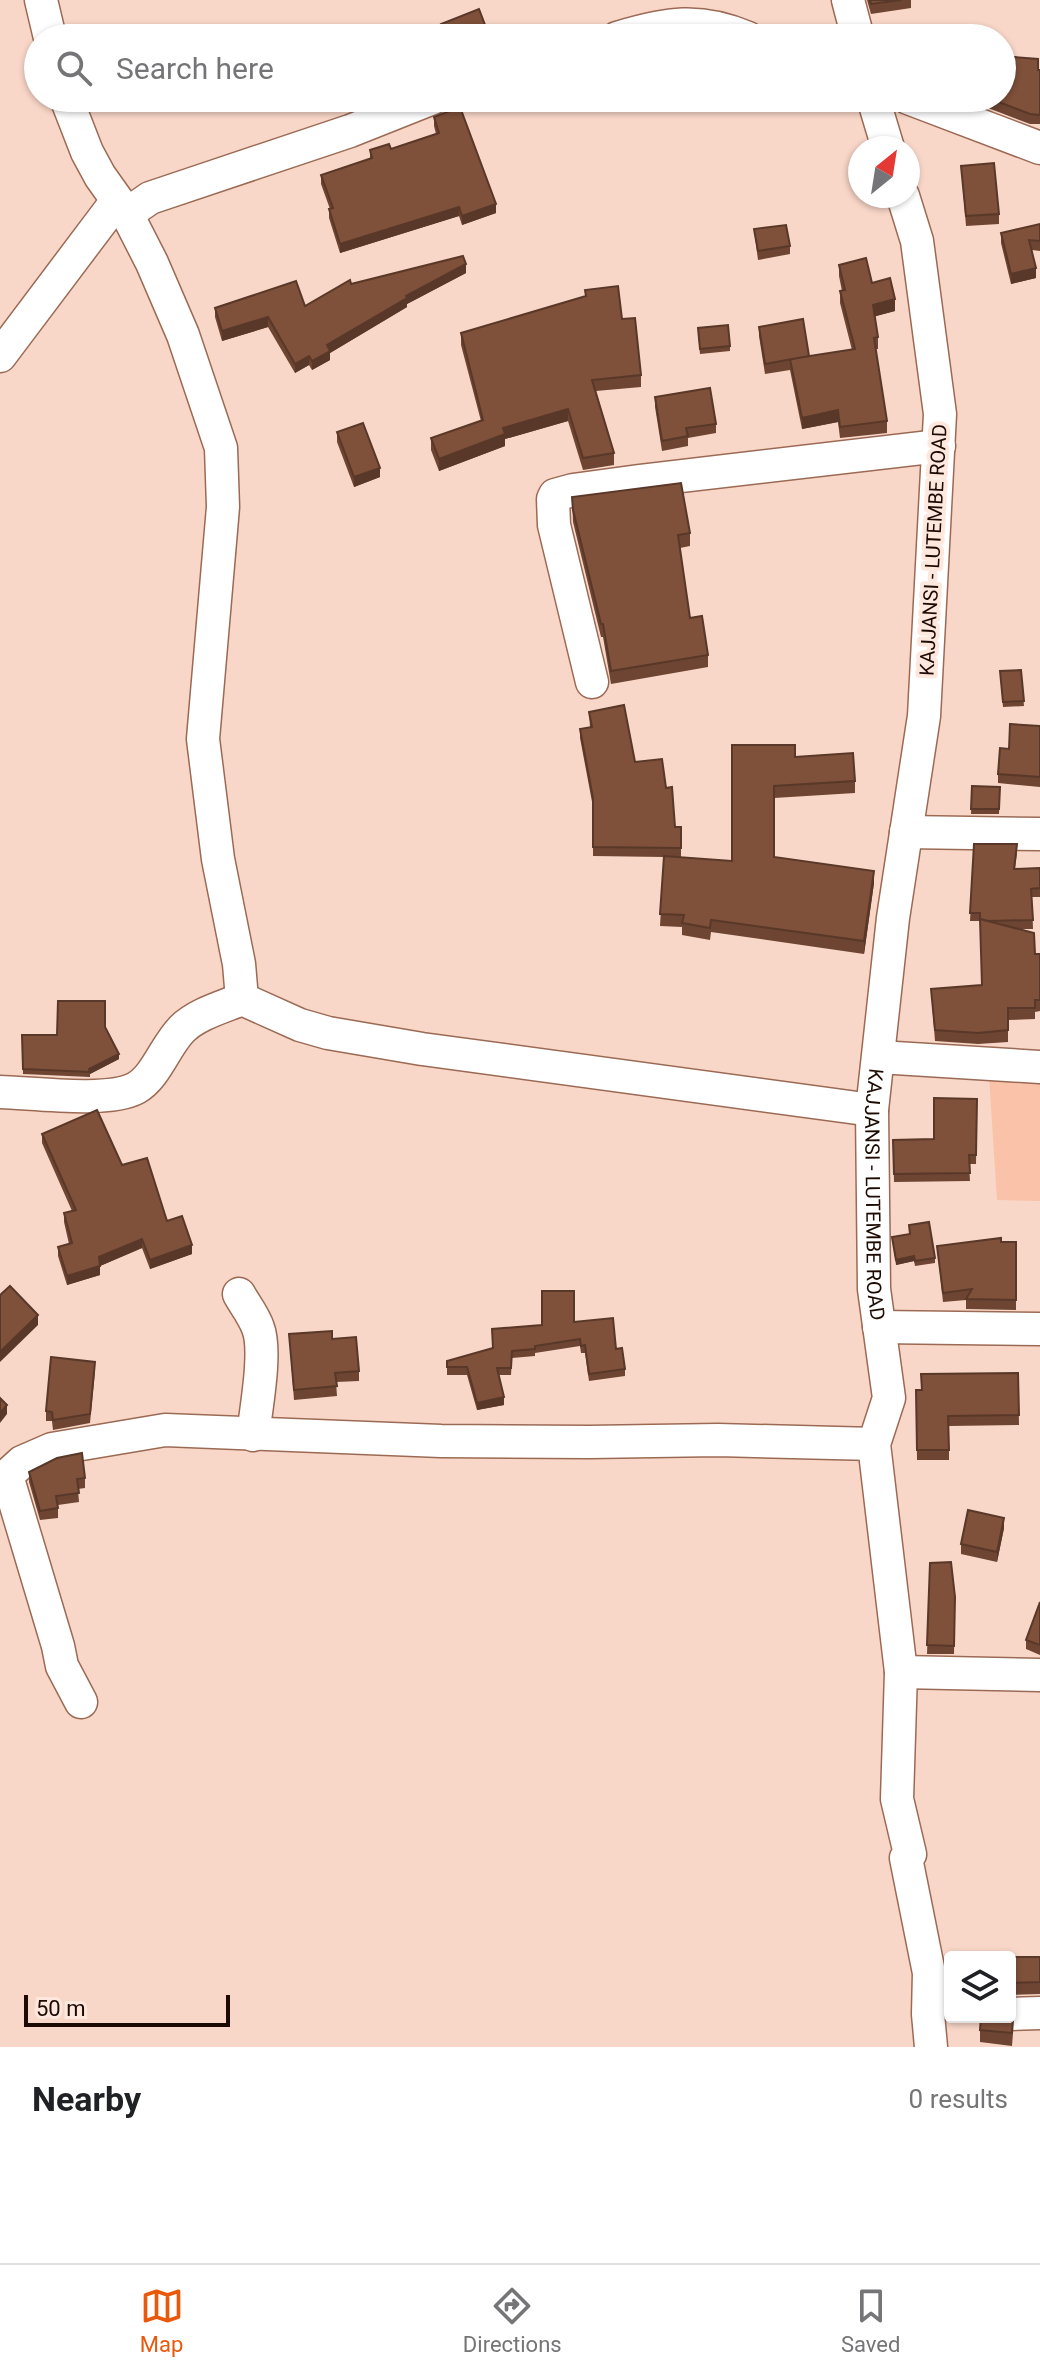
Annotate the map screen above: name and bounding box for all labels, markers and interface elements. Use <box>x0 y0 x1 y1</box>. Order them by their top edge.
search box <box>24 24 1016 112</box>
icon: search <box>52 46 96 90</box>
text: Search here <box>116 51 274 86</box>
north arrow <box>848 136 920 208</box>
street label: KAJJANSI - LUTEMBE ROAD <box>914 423 952 677</box>
street label: KAJJANSI - LUTEMBE ROAD <box>860 1067 890 1322</box>
map controls <box>944 1951 1016 2023</box>
button: layers <box>944 1951 1016 2023</box>
scale bar <box>24 1991 230 2027</box>
text: 50 m <box>36 1996 85 2021</box>
text: Nearby <box>32 2079 141 2119</box>
text: 0 results <box>909 2084 1008 2114</box>
tab: Map <box>140 2284 184 2357</box>
tab: Directions <box>463 2284 562 2357</box>
tab: Saved <box>841 2284 900 2357</box>

